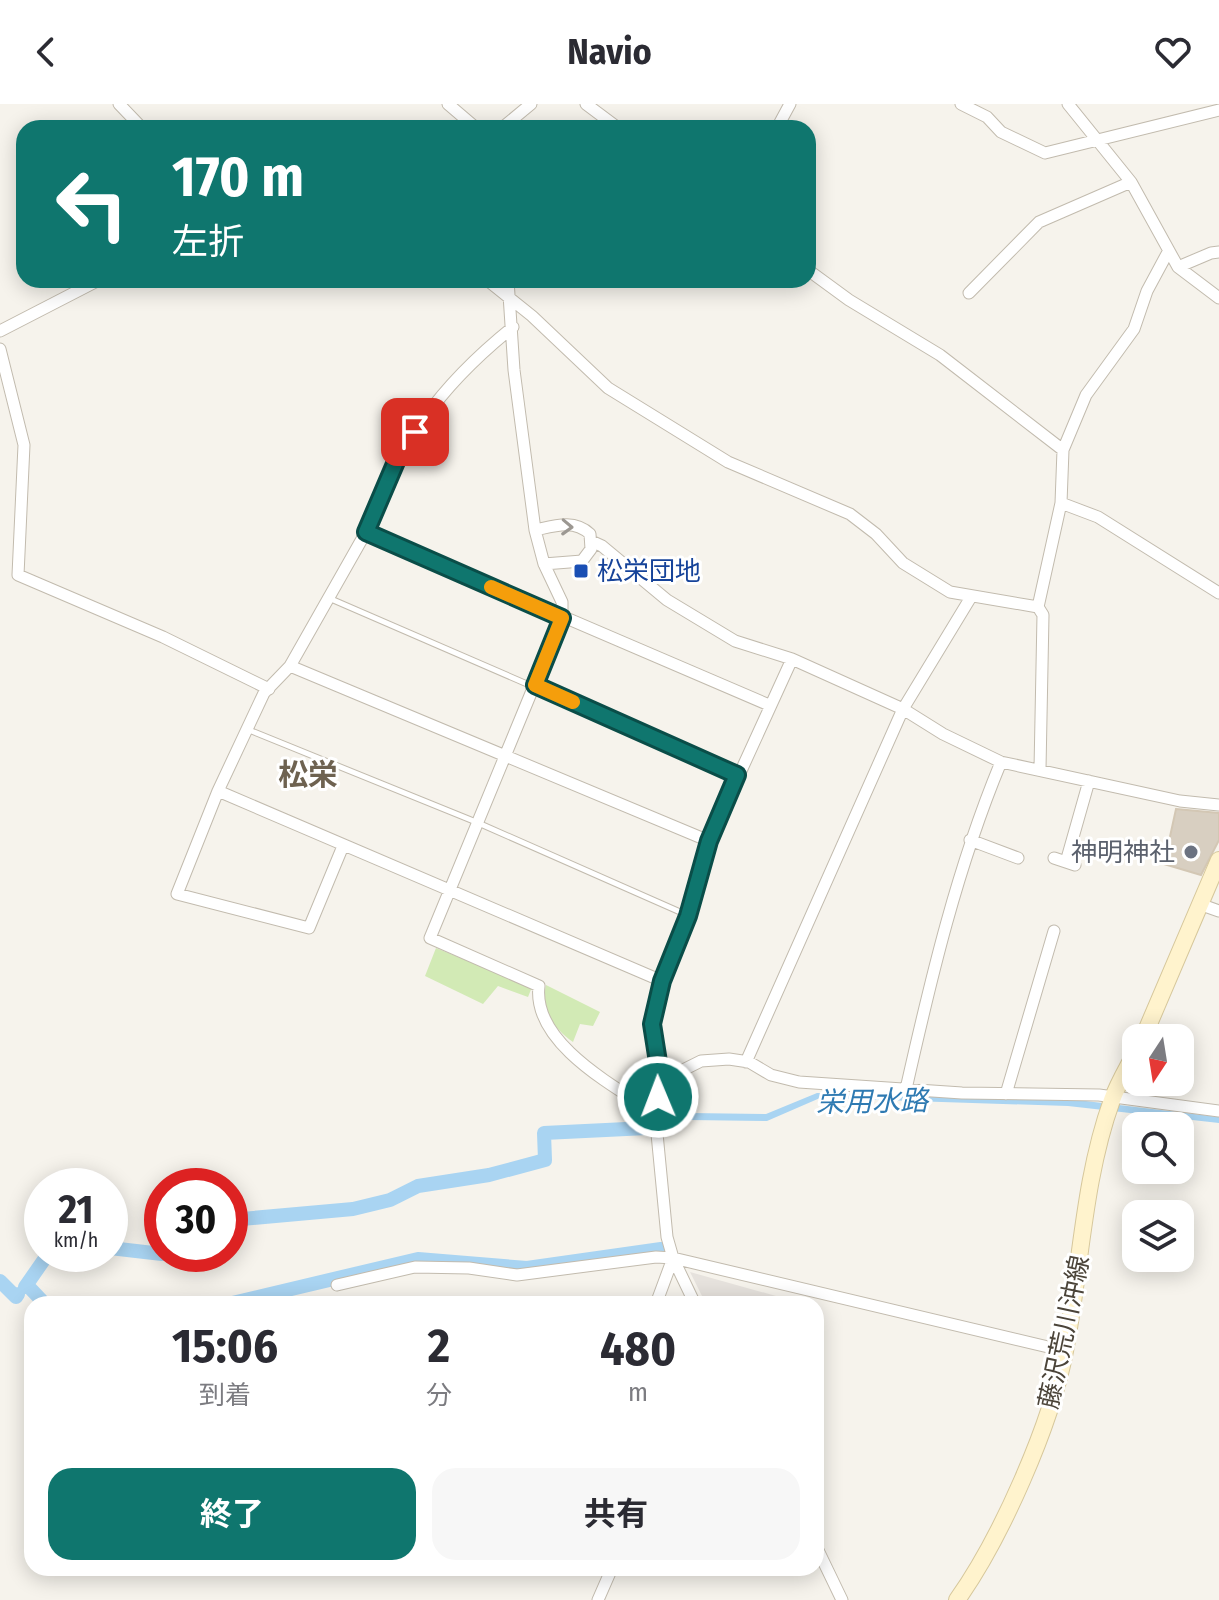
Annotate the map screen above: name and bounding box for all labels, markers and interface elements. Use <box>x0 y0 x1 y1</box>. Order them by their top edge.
icon: back <box>24 30 68 74</box>
text: Navio <box>567 30 652 74</box>
icon: heart <box>1151 30 1195 74</box>
text: 170 m <box>172 144 304 211</box>
icon: left <box>40 152 144 256</box>
text: 左折 <box>172 220 244 264</box>
pin <box>381 398 449 466</box>
icon: arrive <box>393 410 437 454</box>
one-way arrow <box>561 518 574 536</box>
place label: 松栄団地 <box>597 556 701 587</box>
marker: 松栄団地 <box>572 562 590 580</box>
district label: 松栄 <box>278 757 338 793</box>
place label: 神明神社 <box>1071 837 1175 868</box>
marker: 神明神社 <box>1182 843 1200 861</box>
north arrow <box>1122 1024 1194 1096</box>
map controls <box>1122 1024 1194 1272</box>
position arrow <box>616 1055 700 1139</box>
water label: 栄用水路 <box>816 1084 930 1119</box>
button: search <box>1122 1112 1194 1184</box>
speed limit sign: 30 <box>144 1168 248 1272</box>
text: 21 <box>59 1186 93 1234</box>
button: layers <box>1122 1200 1194 1272</box>
text: km/h <box>54 1228 98 1252</box>
street label: 藤沢荒川沖線 <box>1033 1253 1096 1412</box>
text: 15:06 <box>172 1317 278 1375</box>
text: 2 <box>428 1317 450 1375</box>
text: 480 <box>600 1320 676 1378</box>
text: m <box>628 1377 648 1408</box>
text: 到着 <box>199 1380 251 1411</box>
text: 分 <box>426 1380 452 1411</box>
button: 終了 <box>48 1468 416 1560</box>
button: 共有 <box>432 1468 800 1560</box>

